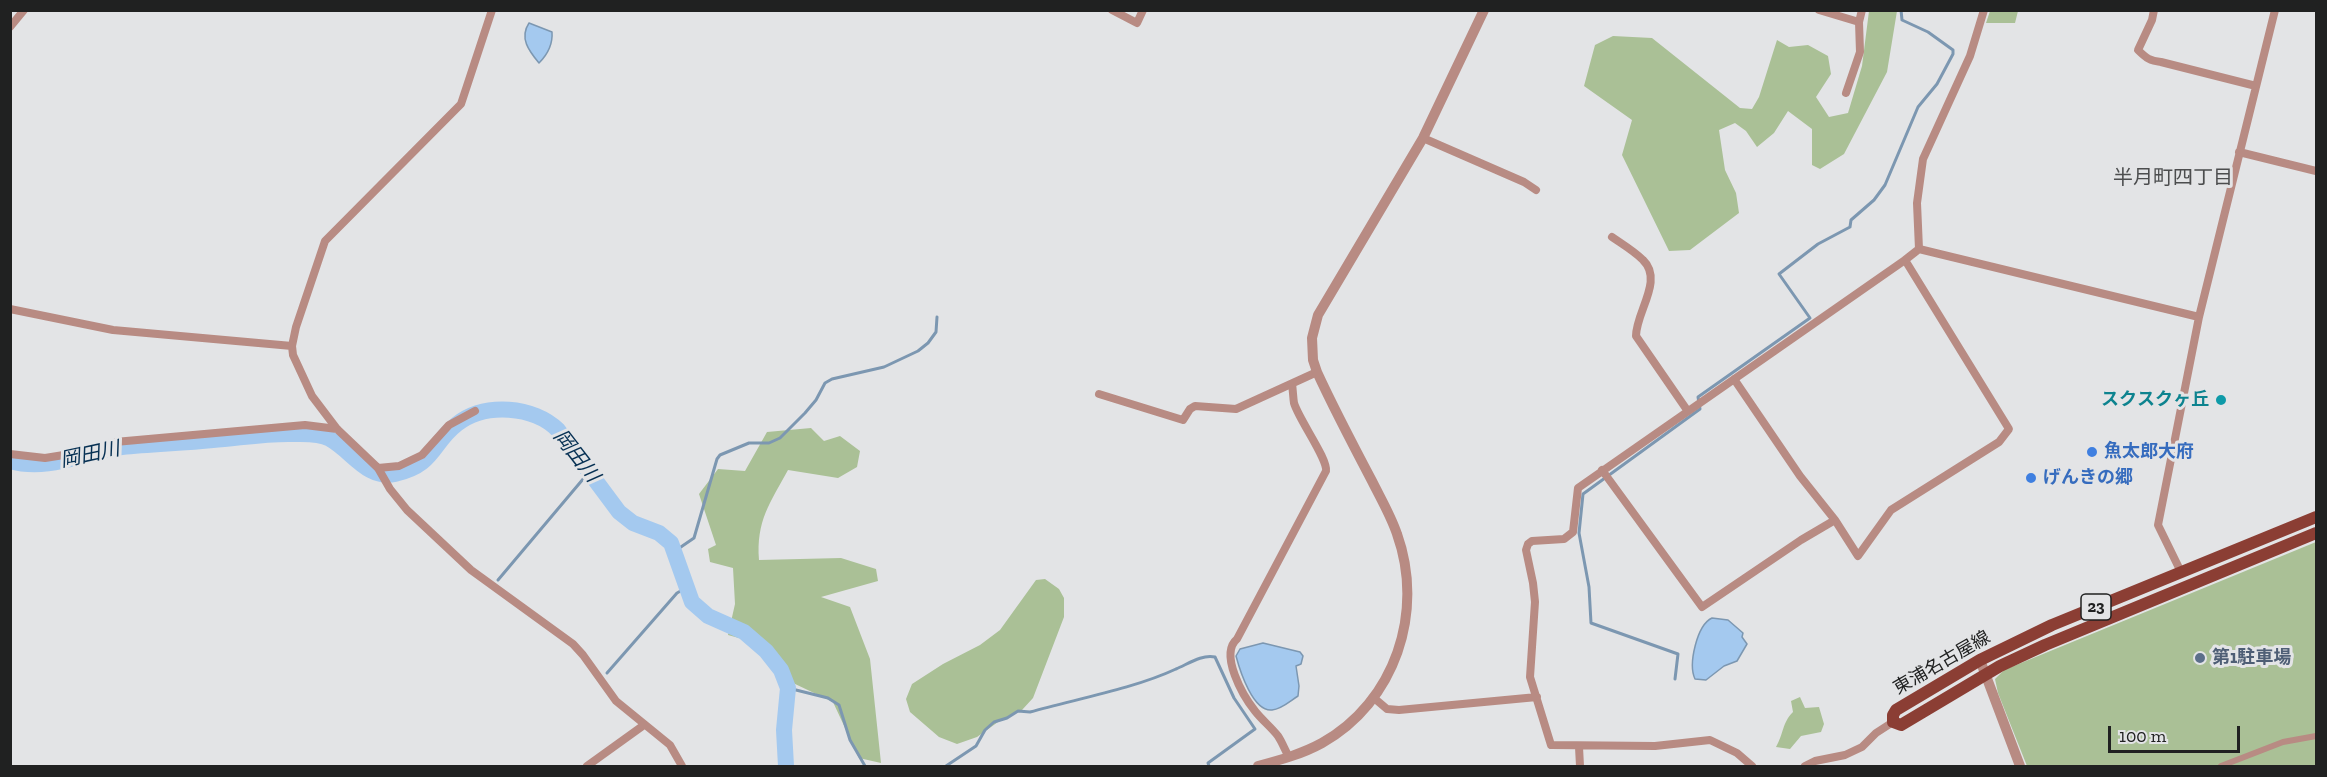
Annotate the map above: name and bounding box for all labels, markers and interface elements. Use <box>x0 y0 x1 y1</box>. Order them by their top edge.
district label: 半月町四丁目 <box>2113 166 2233 190</box>
place label: スクスクヶ丘 <box>2101 389 2209 411</box>
marker: スクスクヶ丘 <box>2214 393 2228 407</box>
water label: 岡田川 <box>548 425 604 487</box>
water label: 岡田川 <box>58 437 122 473</box>
place label: 魚太郎大府 <box>2104 441 2194 463</box>
marker: 魚太郎大府 <box>2085 445 2099 459</box>
place label: げんきの郷 <box>2043 467 2133 489</box>
marker: げんきの郷 <box>2024 471 2038 485</box>
road number: 23 <box>2081 594 2111 620</box>
street label: 東浦名古屋線 <box>1890 627 1994 699</box>
place label: 第1駐車場 <box>2212 647 2291 669</box>
marker: 第1駐車場 <box>2193 651 2207 665</box>
scale bar <box>2111 714 2243 752</box>
text: 100 m <box>2119 725 2166 747</box>

